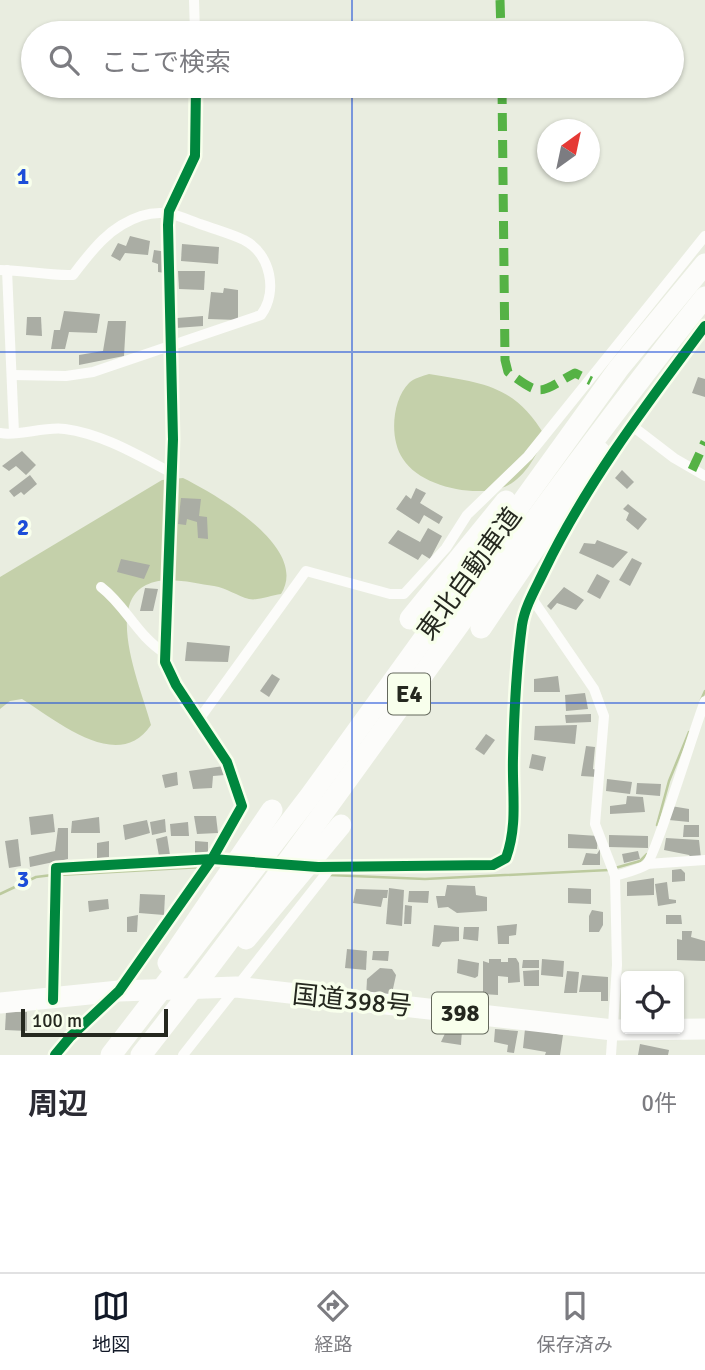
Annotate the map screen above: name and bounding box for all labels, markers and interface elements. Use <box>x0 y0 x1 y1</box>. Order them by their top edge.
search box <box>21 21 684 98</box>
icon: search <box>45 41 83 79</box>
text: ここで検索 <box>101 47 231 79</box>
north arrow <box>537 119 600 182</box>
text: 1 <box>17 162 29 191</box>
street label: 東北自動車道 <box>411 501 529 647</box>
text: 2 <box>17 513 29 542</box>
road number: E4 <box>388 674 430 714</box>
text: 3 <box>17 865 29 894</box>
map controls <box>621 971 684 1034</box>
button: locate <box>621 971 684 1034</box>
street label: 国道398号 <box>291 979 413 1023</box>
road number: 398 <box>432 993 488 1034</box>
scale bar <box>21 1006 168 1038</box>
text: 100 m <box>32 1009 82 1033</box>
text: 周辺 <box>28 1086 88 1123</box>
text: 0件 <box>642 1089 677 1118</box>
tab: 地図 <box>92 1287 130 1357</box>
tab: 経路 <box>314 1287 353 1357</box>
tab: 保存済み <box>537 1287 613 1357</box>

